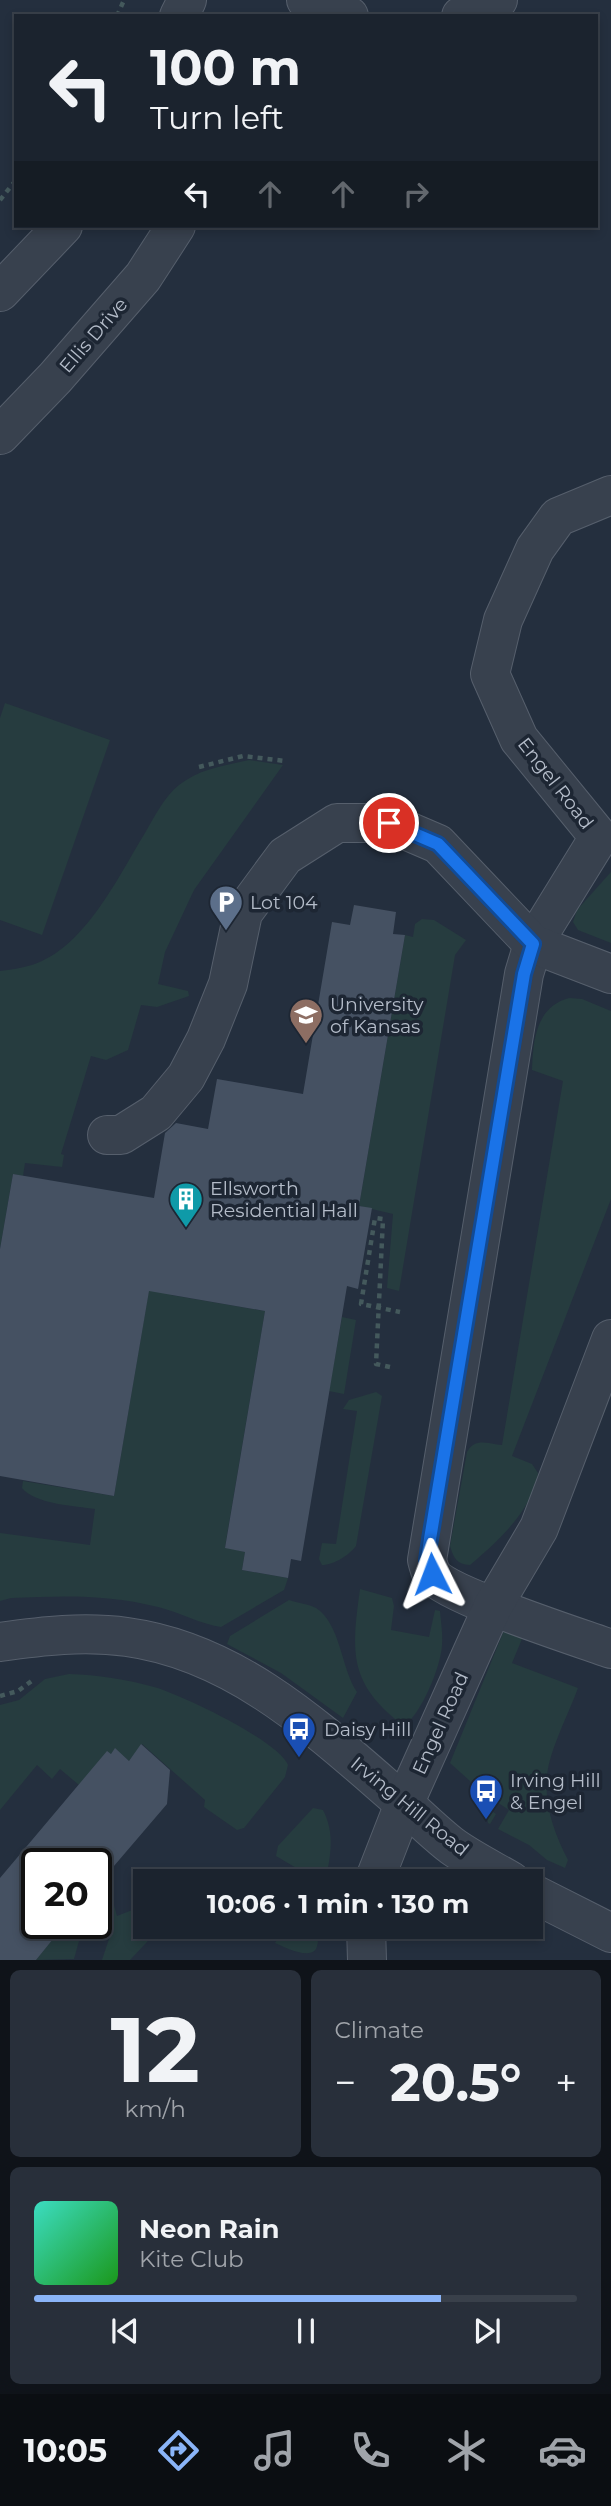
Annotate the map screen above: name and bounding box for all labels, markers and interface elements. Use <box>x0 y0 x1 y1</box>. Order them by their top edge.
text: 100 m <box>150 38 301 97</box>
icon: left <box>35 42 126 133</box>
text: Turn left <box>150 98 284 137</box>
icon: left <box>178 175 216 213</box>
icon: ahead <box>251 175 289 213</box>
icon: ahead <box>324 175 362 213</box>
icon: right <box>397 175 435 213</box>
street label: Ellis Drive <box>54 293 132 378</box>
street label: Engel Road <box>513 733 598 834</box>
pin <box>359 793 419 853</box>
icon: arrive <box>370 804 408 842</box>
parking icon: Lot 104 <box>207 883 245 932</box>
place label: Lot 104 <box>250 891 318 914</box>
place label: University of Kansas <box>330 993 424 1038</box>
school or university icon: University of Kansas <box>287 996 325 1045</box>
place label: Ellsworth Residential Hall <box>210 1177 358 1222</box>
building icon: Ellsworth Residential Hall <box>167 1180 205 1229</box>
position arrow <box>395 1537 469 1611</box>
street label: Engel Road <box>408 1668 473 1778</box>
bus stop icon: Daisy Hill <box>280 1710 318 1759</box>
place label: Daisy Hill <box>324 1718 411 1741</box>
street label: Irving Hill Road <box>346 1752 473 1861</box>
place label: Irving Hill & Engel <box>510 1769 601 1814</box>
bus stop icon: Irving Hill & Engel <box>467 1772 505 1821</box>
speed limit sign: 20 <box>21 1848 112 1939</box>
text: 10:06 · 1 min · 130 m <box>207 1888 469 1920</box>
text: 12 <box>111 1994 200 2105</box>
text: Climate <box>335 2016 424 2044</box>
text: 20.5° <box>390 2051 521 2114</box>
text: − <box>335 2059 356 2106</box>
text: + <box>555 2059 577 2106</box>
text: km/h <box>125 2095 186 2123</box>
text: Neon Rain <box>139 2213 280 2245</box>
text: Kite Club <box>139 2245 244 2273</box>
icon: previous <box>106 2312 144 2350</box>
icon: pause <box>287 2312 325 2350</box>
icon: next <box>468 2312 506 2350</box>
icon: directions <box>154 2426 203 2475</box>
icon: music <box>250 2426 299 2475</box>
icon: phone <box>346 2426 395 2475</box>
icon: climate <box>442 2426 491 2475</box>
icon: car <box>538 2426 587 2475</box>
text: 10:05 <box>24 2431 107 2470</box>

